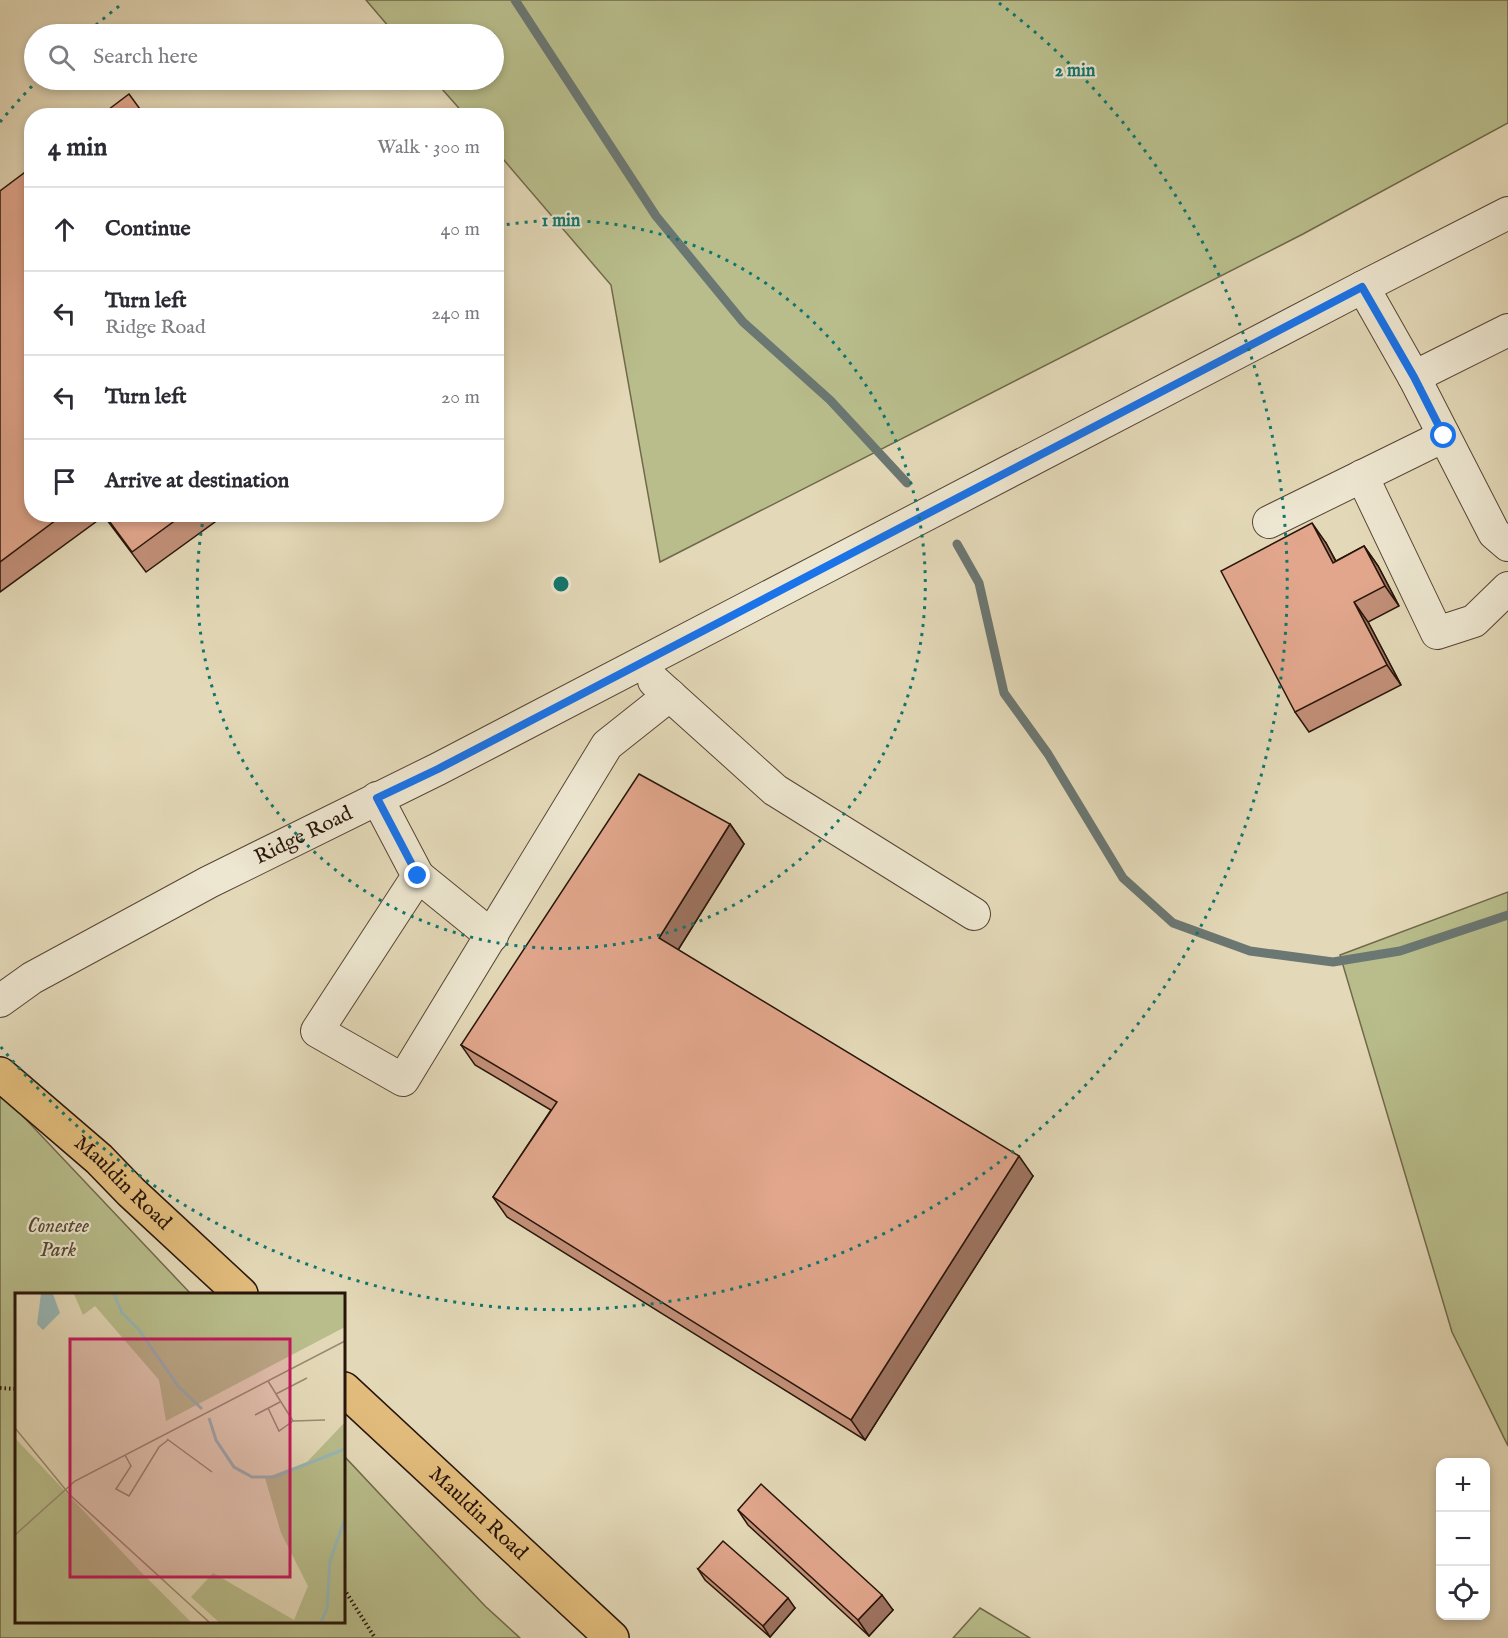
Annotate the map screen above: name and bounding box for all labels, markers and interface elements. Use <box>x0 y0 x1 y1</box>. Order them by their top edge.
search box <box>24 24 504 90</box>
icon: search <box>45 41 78 74</box>
text: Search here <box>93 43 198 71</box>
text: 2 min <box>1055 60 1096 83</box>
text: 4 min <box>48 131 107 164</box>
text: Walk · 300 m <box>377 135 480 160</box>
text: 1 min <box>542 210 581 233</box>
icon: ahead <box>48 213 81 246</box>
text: Continue <box>105 215 191 243</box>
text: 40 m <box>441 217 480 242</box>
text: Turn left <box>105 287 187 315</box>
icon: left <box>48 297 81 330</box>
text: 240 m <box>431 301 480 326</box>
text: Ridge Road <box>105 315 206 340</box>
icon: left <box>48 381 81 414</box>
text: Turn left <box>105 383 187 411</box>
text: 20 m <box>441 385 480 410</box>
route start <box>1430 422 1456 448</box>
icon: arrive <box>48 465 81 498</box>
text: Arrive at destination <box>105 467 289 495</box>
centre of rings <box>551 574 571 594</box>
street label: Ridge Road <box>250 800 357 871</box>
route end <box>404 862 430 888</box>
street label: Mauldin Road <box>68 1130 178 1237</box>
park label: Conestee Park <box>27 1213 89 1264</box>
inset map <box>15 1293 345 1623</box>
map controls <box>1436 1458 1490 1620</box>
button: + <box>1436 1458 1490 1512</box>
street label: Mauldin Road <box>423 1461 534 1567</box>
button: − <box>1436 1512 1490 1566</box>
button: locate <box>1436 1566 1490 1620</box>

